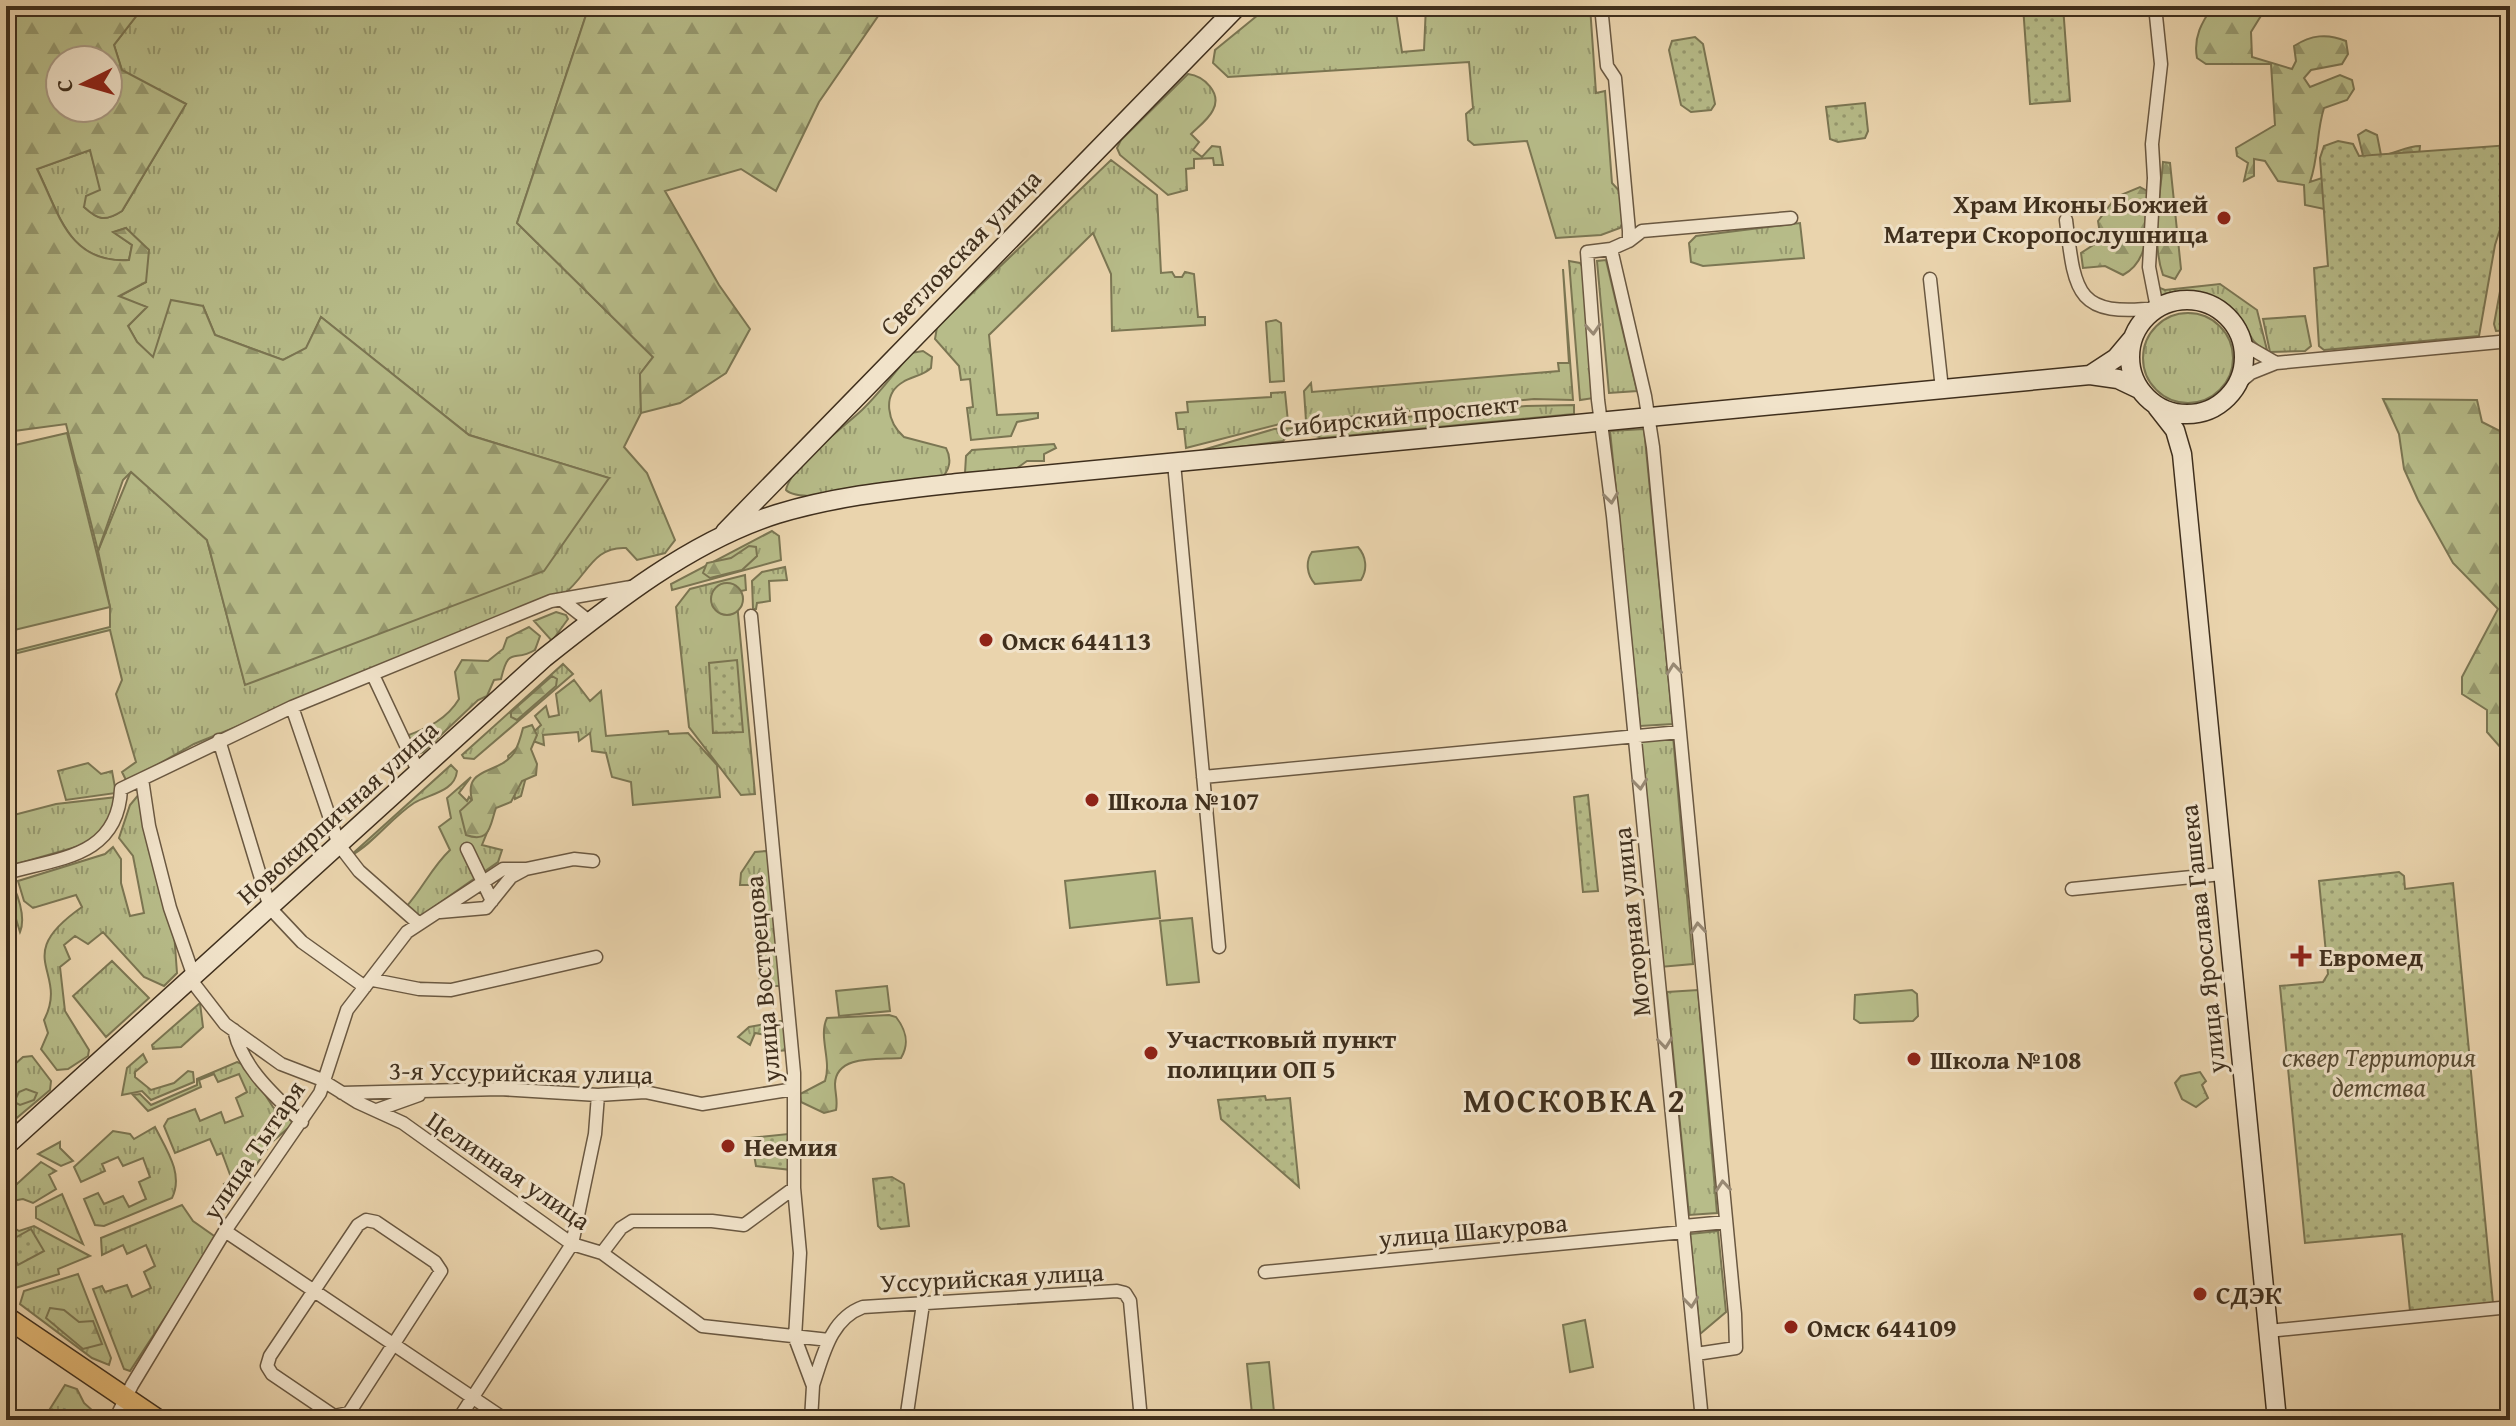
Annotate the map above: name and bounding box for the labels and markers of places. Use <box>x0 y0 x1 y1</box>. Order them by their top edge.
place label: Храм Иконы Божией Матери Скоропослушница <box>1884 184 2209 253</box>
marker: Храм Иконы Божией Матери Скоропослушница <box>2215 209 2233 227</box>
place label: Омск 644113 <box>1002 621 1151 660</box>
marker: Омск 644113 <box>977 631 995 649</box>
place label: Школа №107 <box>1108 781 1260 820</box>
marker: Школа №107 <box>1083 791 1101 809</box>
place label: Евромед <box>2319 937 2424 976</box>
marker: Евромед <box>2290 945 2312 967</box>
place label: Участковый пункт полиции ОП 5 <box>1167 1019 1396 1088</box>
place label: Школа №108 <box>1930 1040 2082 1079</box>
marker: Участковый пункт полиции ОП 5 <box>1142 1044 1160 1062</box>
marker: Школа №108 <box>1905 1050 1923 1068</box>
place label: Неемия <box>744 1127 837 1166</box>
marker: Неемия <box>719 1137 737 1155</box>
place label: СДЭК <box>2216 1275 2283 1314</box>
marker: СДЭК <box>2191 1285 2209 1303</box>
place label: Омск 644109 <box>1807 1308 1956 1347</box>
marker: Омск 644109 <box>1782 1318 1800 1336</box>

